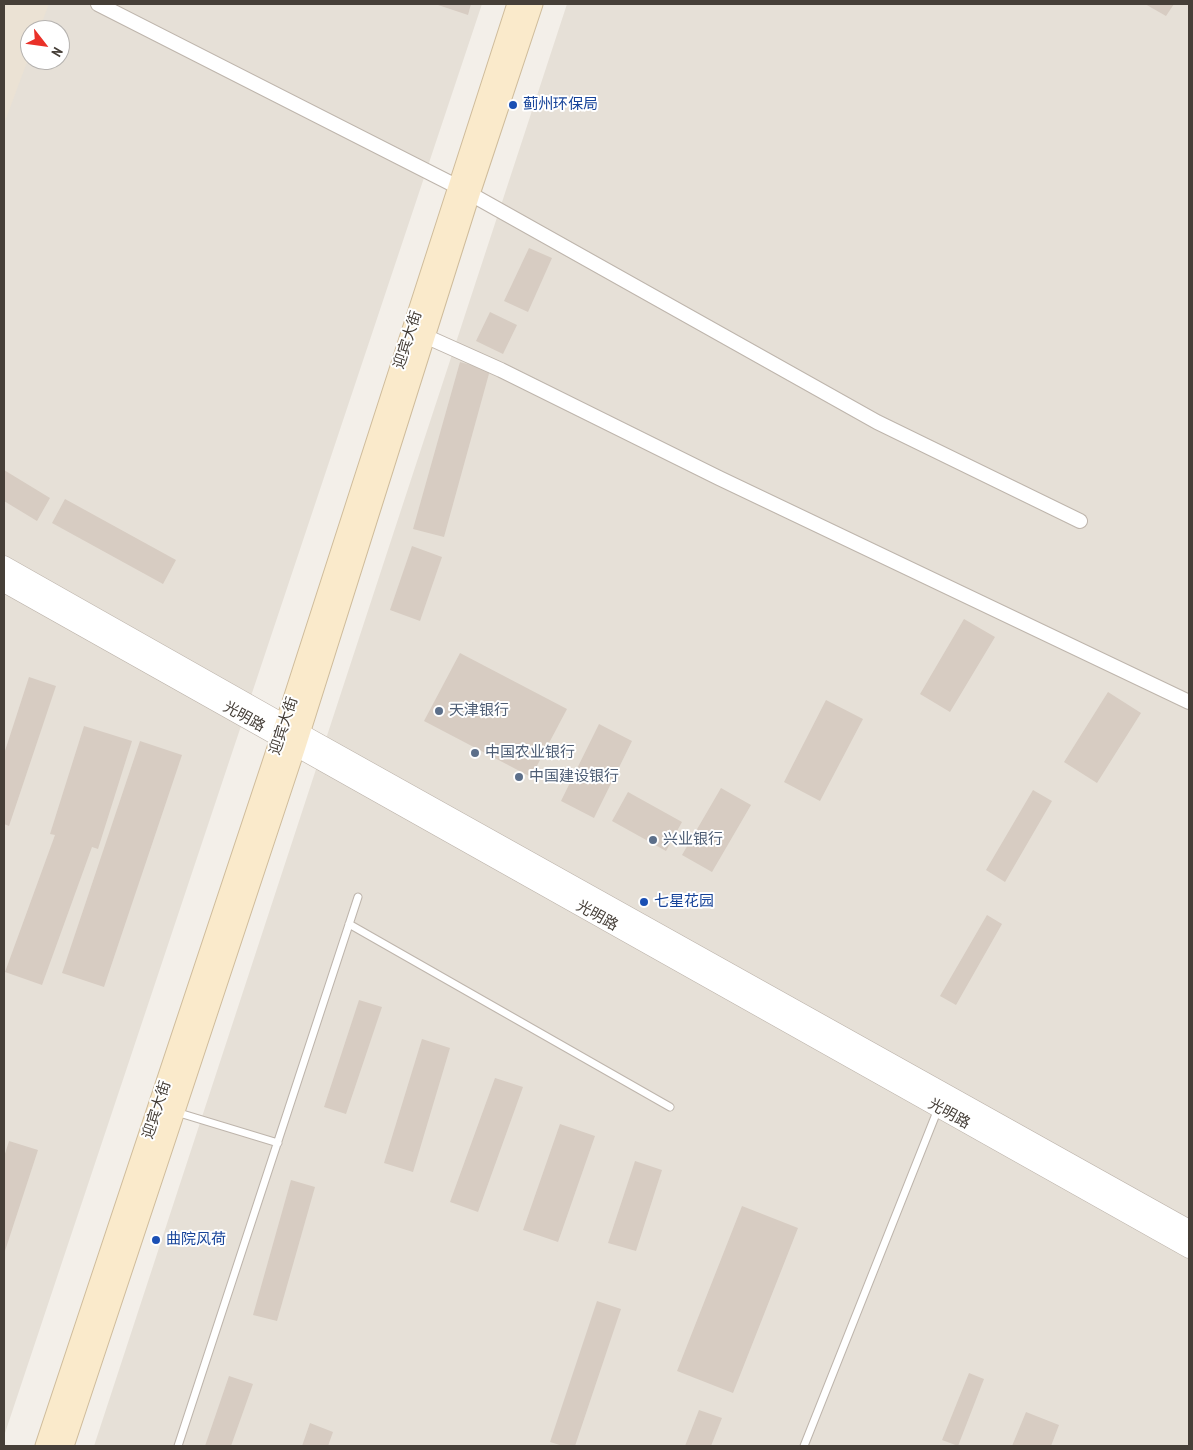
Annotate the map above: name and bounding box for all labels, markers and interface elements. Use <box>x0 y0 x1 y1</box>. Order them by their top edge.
north arrow <box>20 20 70 70</box>
text: N <box>47 44 67 60</box>
place label: 蓟州环保局 <box>523 96 598 114</box>
marker: 蓟州环保局 <box>507 99 519 111</box>
street label: 迎宾大街 <box>390 309 426 371</box>
street label: 迎宾大街 <box>266 695 302 757</box>
street label: 光明路 <box>220 698 268 736</box>
place label: 天津银行 <box>449 702 509 720</box>
marker: 天津银行 <box>433 705 445 717</box>
place label: 中国农业银行 <box>485 744 575 762</box>
marker: 中国农业银行 <box>469 747 481 759</box>
place label: 中国建设银行 <box>529 768 619 786</box>
marker: 中国建设银行 <box>513 771 525 783</box>
place label: 兴业银行 <box>663 831 723 849</box>
marker: 兴业银行 <box>647 834 659 846</box>
place label: 七星花园 <box>654 893 714 911</box>
marker: 七星花园 <box>638 896 650 908</box>
street label: 光明路 <box>573 897 621 935</box>
street label: 迎宾大街 <box>139 1079 175 1141</box>
street label: 光明路 <box>925 1095 973 1133</box>
place label: 曲院风荷 <box>166 1231 226 1249</box>
marker: 曲院风荷 <box>150 1234 162 1246</box>

